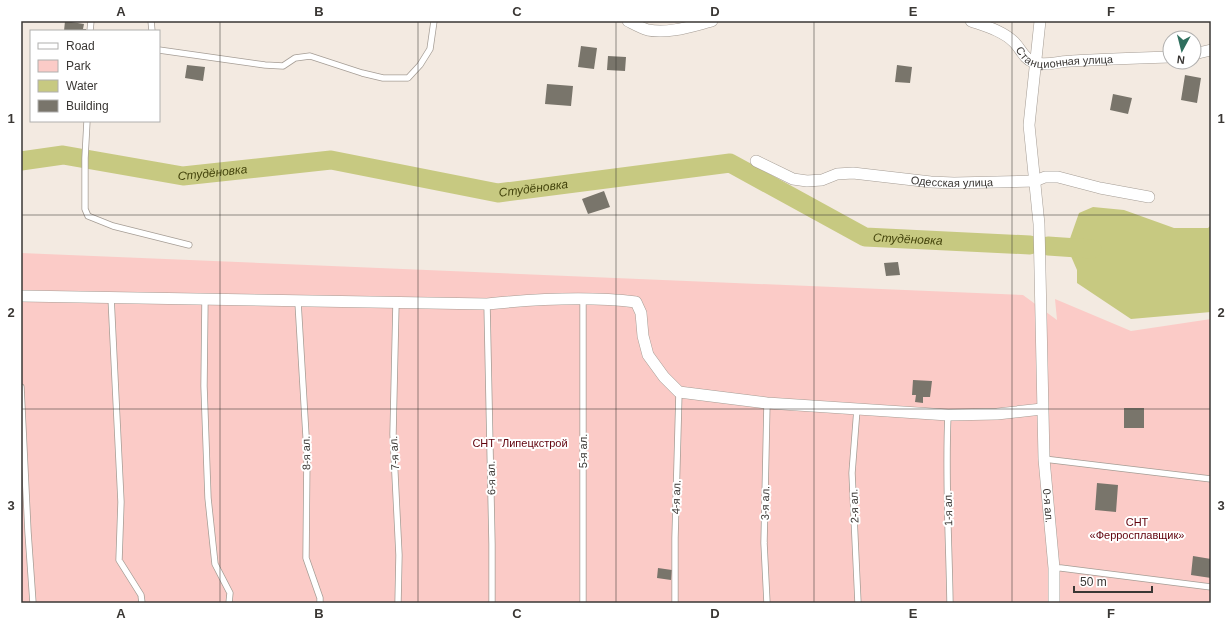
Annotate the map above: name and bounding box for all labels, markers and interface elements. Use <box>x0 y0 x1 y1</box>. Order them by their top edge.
text: A <box>116 4 126 19</box>
text: B <box>314 4 324 19</box>
text: C <box>512 4 522 19</box>
text: D <box>710 4 720 19</box>
text: E <box>909 4 918 19</box>
text: F <box>1107 4 1115 19</box>
legend <box>30 30 160 122</box>
north arrow <box>1162 30 1202 70</box>
text: Road <box>66 39 95 53</box>
street label: Станционная улица <box>1014 44 1114 70</box>
text: N <box>1176 53 1185 66</box>
text: Park <box>66 59 92 73</box>
text: Water <box>66 79 98 93</box>
text: Building <box>66 99 109 113</box>
text: 1 <box>7 111 15 126</box>
text: 1 <box>1217 111 1225 126</box>
water label: Студёновка <box>177 162 248 184</box>
street label: Одесская улица <box>910 174 994 189</box>
water label: Студёновка <box>498 177 569 200</box>
water label: Студёновка <box>873 230 943 248</box>
text: 2 <box>7 305 15 320</box>
text: 2 <box>1217 305 1225 320</box>
street label: 5-я ал. <box>577 434 589 468</box>
street label: 8-я ал. <box>300 436 312 470</box>
street label: 7-я ал. <box>387 436 401 470</box>
park label: СНТ "Липецкстрой <box>472 437 568 449</box>
street label: 6-я ал. <box>485 461 497 495</box>
street label: 4-я ал. <box>669 480 683 514</box>
street label: 3-я ал. <box>759 486 771 520</box>
street label: 0-я ал. <box>1041 488 1056 523</box>
street label: 2-я ал. <box>847 489 861 523</box>
street label: 1-я ал. <box>942 492 954 526</box>
text: 3 <box>7 498 15 513</box>
text: 3 <box>1217 498 1225 513</box>
park label: СНТ «Ферросплавщик» <box>1090 516 1184 541</box>
scale bar <box>1074 568 1152 594</box>
text: 50 m <box>1080 575 1107 589</box>
text: A <box>116 606 126 621</box>
text: B <box>314 606 324 621</box>
text: C <box>512 606 522 621</box>
text: D <box>710 606 720 621</box>
text: E <box>909 606 918 621</box>
text: F <box>1107 606 1115 621</box>

